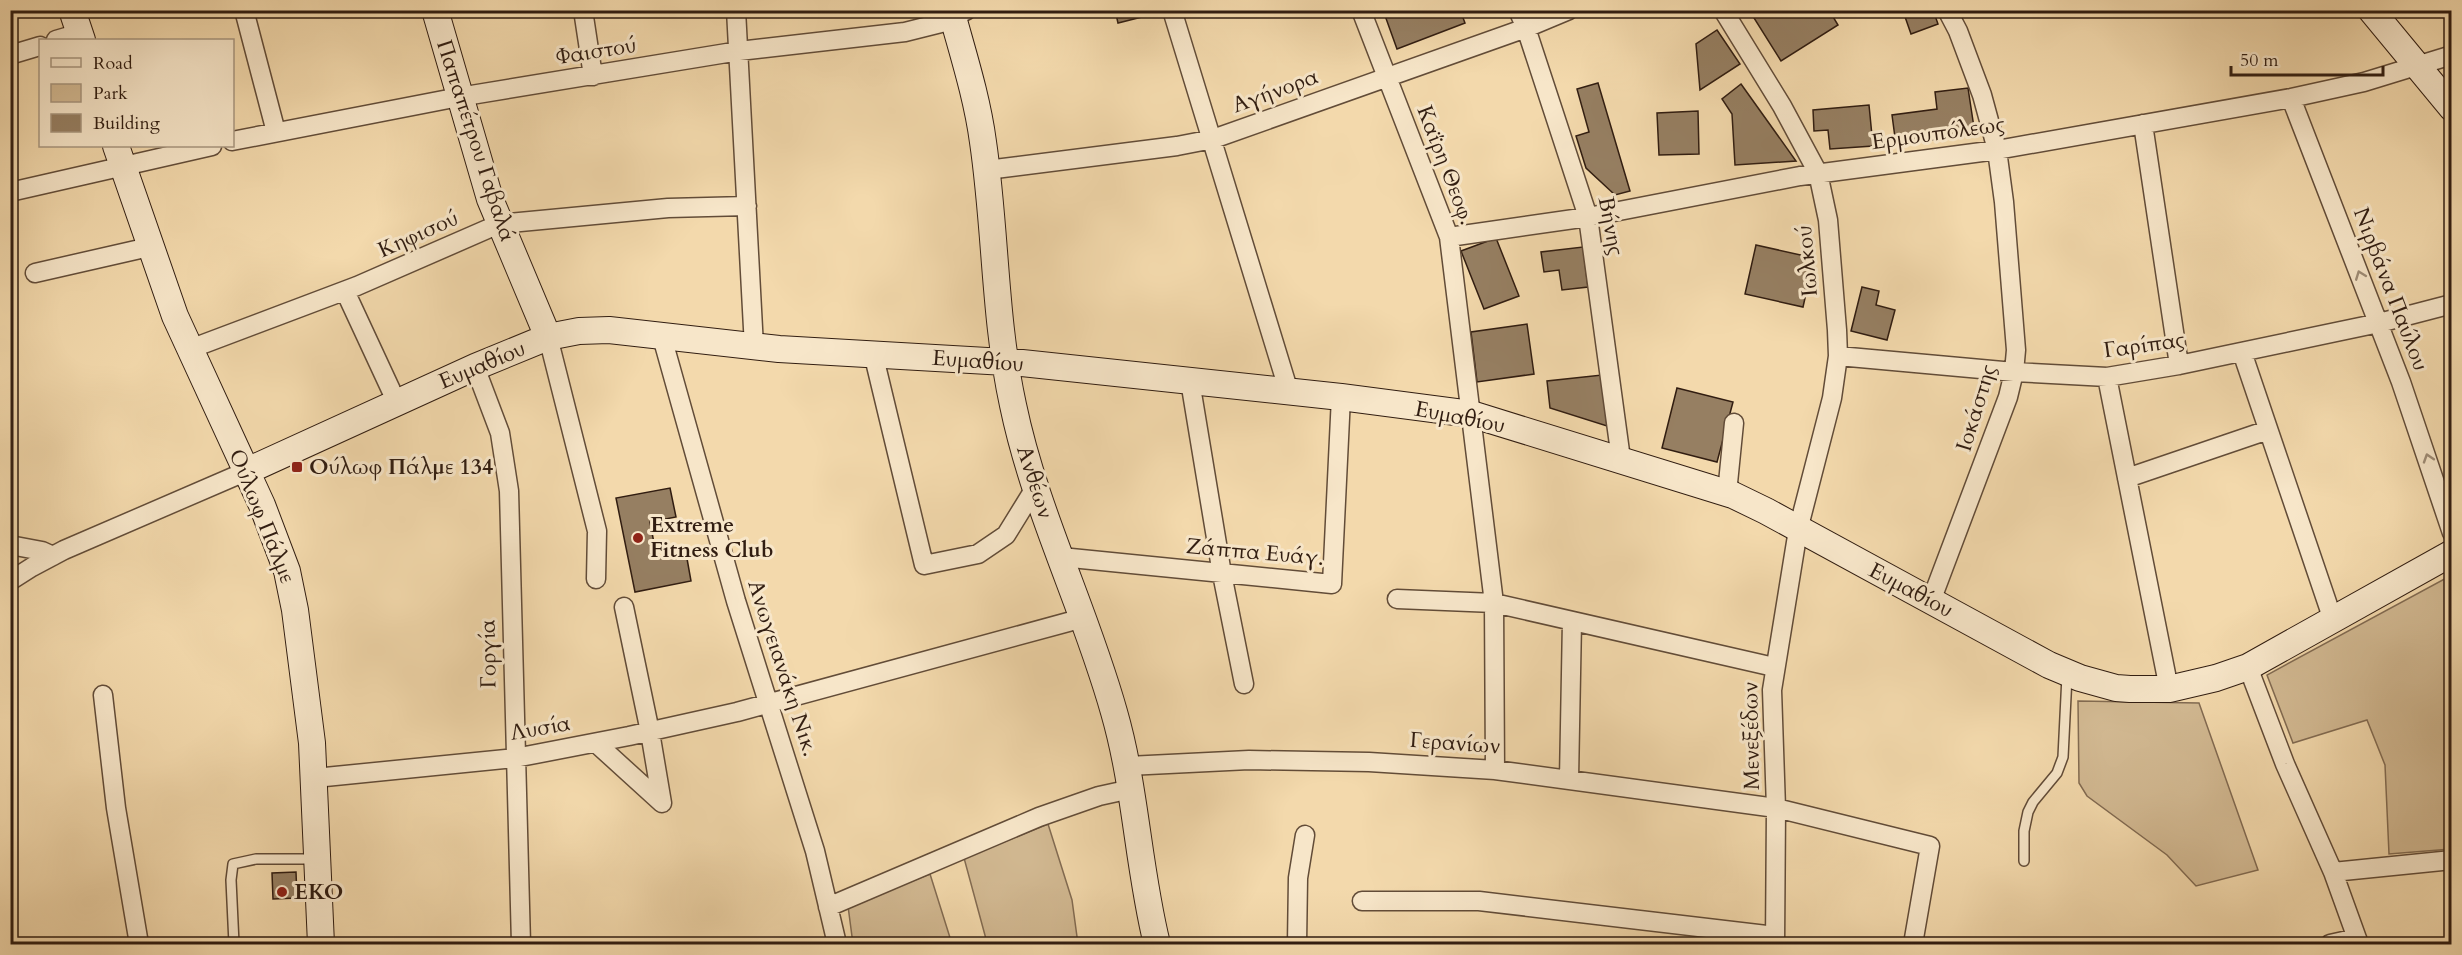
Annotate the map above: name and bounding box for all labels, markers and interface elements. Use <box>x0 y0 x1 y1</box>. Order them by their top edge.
street label: Φαιστού <box>554 30 638 72</box>
street label: Παπαπέτρου Γαβαλά <box>429 36 523 246</box>
legend <box>39 39 234 147</box>
scale bar <box>2231 39 2382 77</box>
text: 50 m <box>2240 48 2279 73</box>
text: Road <box>93 51 133 76</box>
street label: Αγήνορα <box>1228 62 1322 120</box>
text: Park <box>93 81 128 106</box>
street label: Καΐρη Θεοφ. <box>1410 101 1482 229</box>
street label: Ερμουπόλεως <box>1869 109 2007 157</box>
text: Building <box>93 111 161 136</box>
street label: Βήνης <box>1591 194 1631 258</box>
street label: Κηφισού <box>373 203 463 265</box>
street label: Νιρβάνα Παύλου <box>2346 203 2436 375</box>
street label: Ιωλκού <box>1789 224 1825 298</box>
one-way arrow <box>2355 270 2367 281</box>
street label: Γαρίπας <box>2102 324 2186 366</box>
street label: Ευμαθίου <box>434 333 530 397</box>
street label: Ευμαθίου <box>931 343 1025 379</box>
street label: Ιοκάστης <box>1949 361 2003 455</box>
street label: Ευμαθίου <box>1412 394 1508 440</box>
street label: Ανθέων <box>1009 442 1061 522</box>
street label: Ούλωφ Πάλμε <box>221 444 303 588</box>
place label: Ούλωφ Πάλμε 134 <box>309 452 493 482</box>
one-way arrow <box>2422 453 2435 463</box>
marker: Ούλωφ Πάλμε 134 <box>290 460 304 474</box>
place label: Extreme Fitness Club <box>650 510 774 565</box>
marker: Extreme Fitness Club <box>631 531 645 545</box>
street label: Ζάππα Ευάγ. <box>1185 531 1325 573</box>
street label: Ευμαθίου <box>1863 555 1959 625</box>
street label: Ανωγειανάκη Νικ. <box>740 576 826 760</box>
street label: Γοργία <box>472 619 504 689</box>
street label: Μενεξέδων <box>1735 681 1767 790</box>
street label: Λυσία <box>508 708 572 748</box>
street label: Γερανίων <box>1409 725 1501 761</box>
place label: EKO <box>294 877 343 907</box>
marker: EKO <box>275 885 289 899</box>

